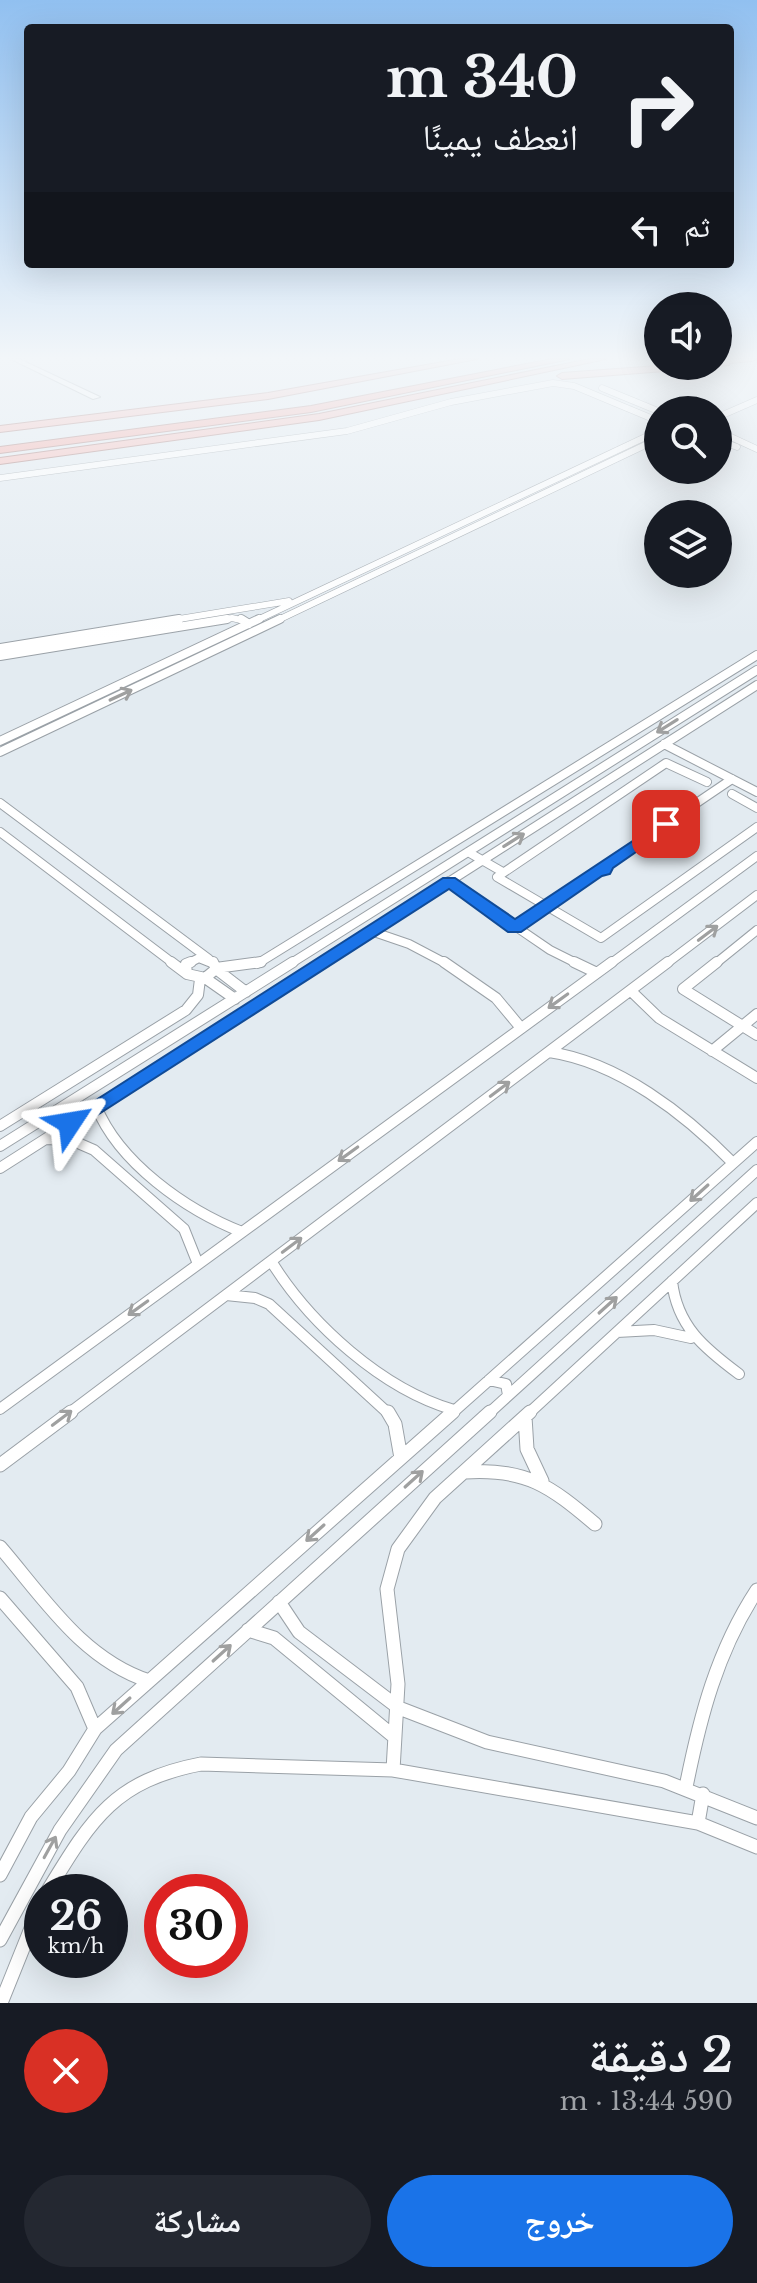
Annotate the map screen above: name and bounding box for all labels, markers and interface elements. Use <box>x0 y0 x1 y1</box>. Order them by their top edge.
text: 340 m <box>386 43 578 112</box>
icon: right <box>606 56 710 160</box>
text: انعطف يمينًا <box>422 115 578 160</box>
icon: left <box>624 208 668 252</box>
text: ثم <box>684 208 710 245</box>
map controls <box>644 292 732 588</box>
button: sound <box>644 292 732 380</box>
button: search <box>644 396 732 484</box>
button: layers <box>644 500 732 588</box>
one-way arrow <box>109 687 133 702</box>
one-way arrow <box>657 718 679 735</box>
pin <box>632 790 700 858</box>
icon: arrive <box>644 802 688 846</box>
one-way arrow <box>503 831 525 848</box>
one-way arrow <box>697 924 718 941</box>
one-way arrow <box>548 993 570 1009</box>
position arrow <box>28 1081 112 1165</box>
one-way arrow <box>489 1081 510 1098</box>
one-way arrow <box>338 1146 360 1163</box>
one-way arrow <box>689 1184 709 1202</box>
one-way arrow <box>281 1237 303 1254</box>
one-way arrow <box>597 1296 617 1314</box>
one-way arrow <box>128 1300 150 1316</box>
one-way arrow <box>51 1410 72 1427</box>
one-way arrow <box>404 1471 424 1489</box>
one-way arrow <box>306 1524 326 1542</box>
one-way arrow <box>211 1645 231 1663</box>
one-way arrow <box>111 1696 131 1715</box>
one-way arrow <box>43 1835 59 1859</box>
speed limit sign: 30 <box>144 1874 248 1978</box>
text: 26 <box>50 1891 103 1941</box>
text: km/h <box>48 1934 104 1958</box>
text: 2 دقيقة <box>588 2025 733 2085</box>
button: close <box>24 2029 108 2113</box>
text: 590 m · 13:44 <box>560 2085 733 2117</box>
button: مشاركة <box>24 2175 371 2267</box>
button: خروج <box>387 2175 733 2267</box>

